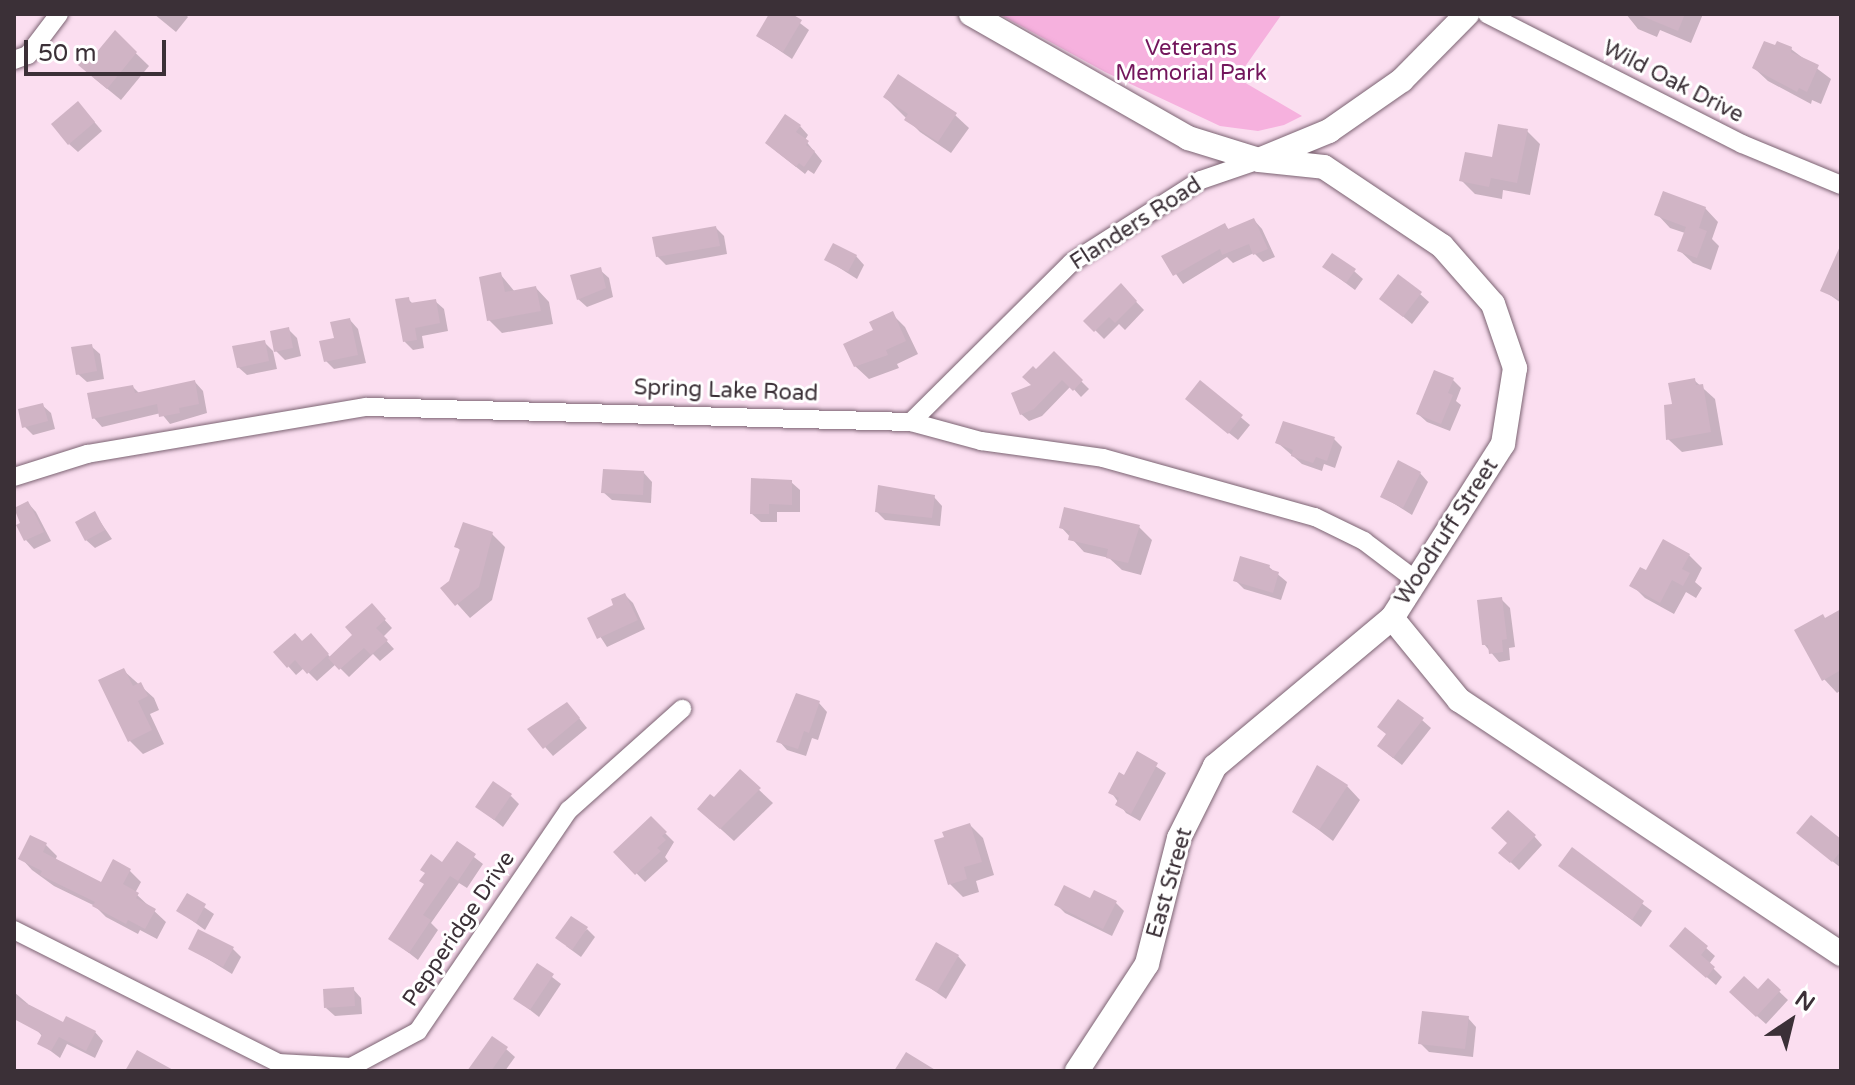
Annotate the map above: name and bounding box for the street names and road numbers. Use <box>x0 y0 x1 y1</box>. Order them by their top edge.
street label: Wild Oak Drive <box>1598 35 1748 129</box>
street label: Flanders Road <box>1066 172 1206 276</box>
street label: Spring Lake Road <box>633 375 819 407</box>
street label: Woodruff Street <box>1390 454 1504 610</box>
street label: East Street <box>1142 825 1198 941</box>
street label: Pepperidge Drive <box>397 847 521 1011</box>

